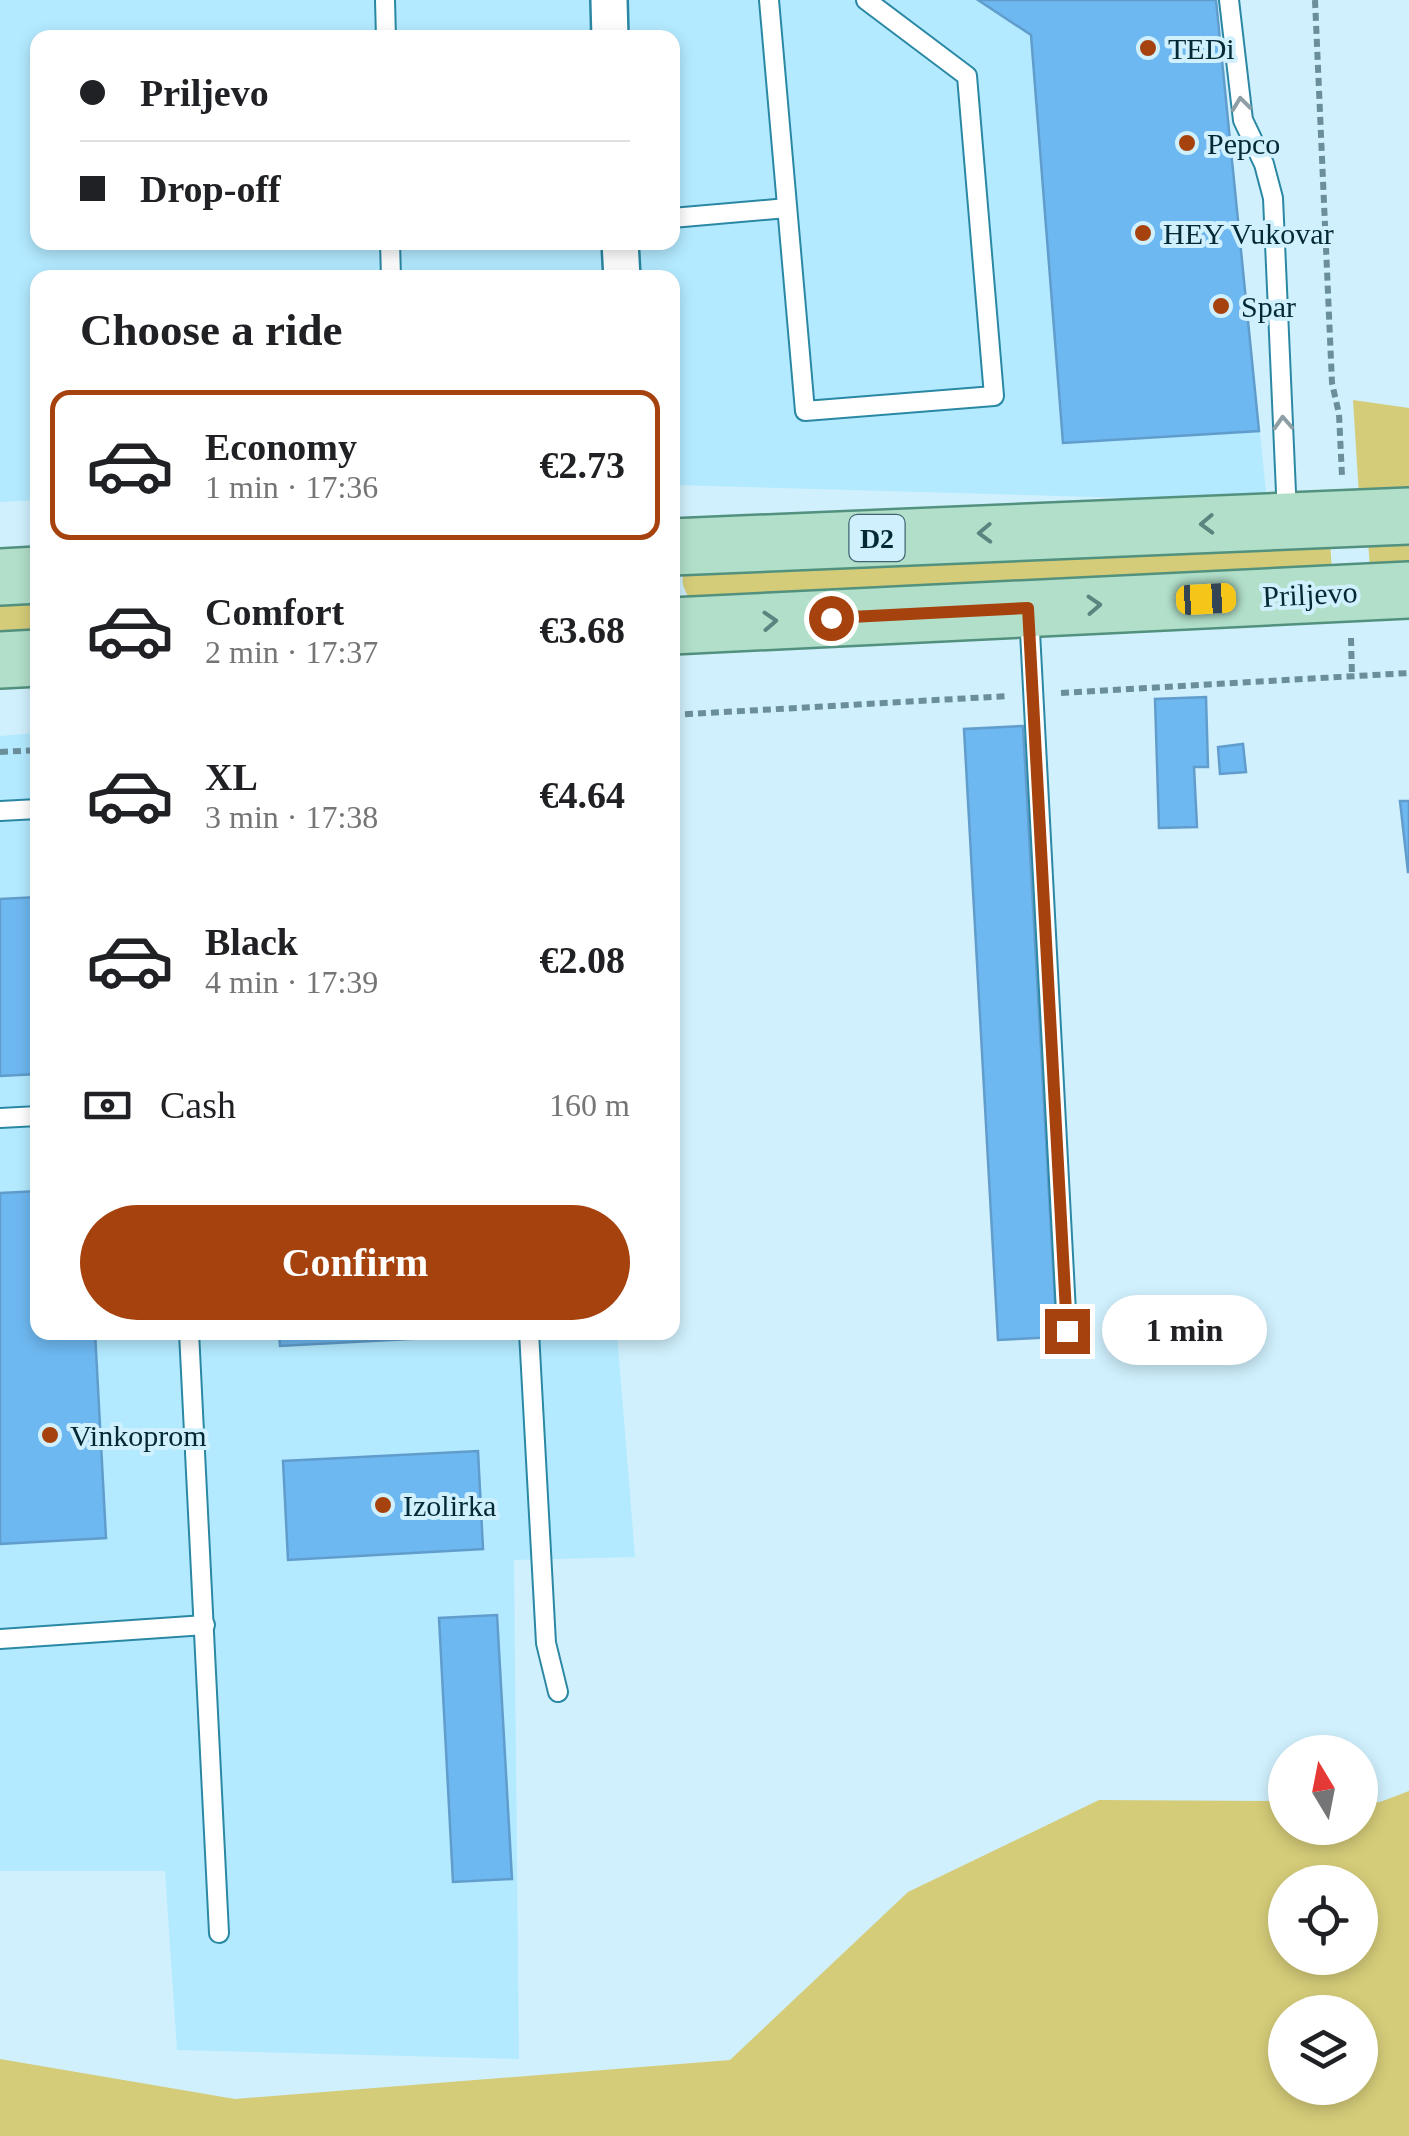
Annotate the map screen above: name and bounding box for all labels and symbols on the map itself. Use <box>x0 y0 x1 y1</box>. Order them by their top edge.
place label: TEDi <box>1168 32 1235 65</box>
marker: TEDi <box>1137 37 1159 59</box>
one-way arrow <box>1231 96 1252 112</box>
place label: Pepco <box>1207 127 1280 160</box>
marker: Pepco <box>1176 132 1198 154</box>
place label: HEY Vukovar <box>1163 217 1334 250</box>
marker: HEY Vukovar <box>1132 222 1154 244</box>
place label: Spar <box>1241 290 1296 323</box>
marker: Spar <box>1210 295 1232 317</box>
one-way arrow <box>1273 414 1294 430</box>
one-way arrow <box>1198 513 1214 534</box>
road number: D2 <box>850 515 904 561</box>
one-way arrow <box>976 523 992 544</box>
street label: Priljevo <box>1262 575 1358 613</box>
car <box>1175 582 1237 616</box>
one-way arrow <box>1087 595 1103 616</box>
route start <box>809 596 854 641</box>
one-way arrow <box>762 611 778 632</box>
callout: 1 min <box>1102 1296 1267 1366</box>
route end <box>1045 1309 1090 1354</box>
place label: Vinkoprom <box>70 1419 207 1452</box>
marker: Vinkoprom <box>39 1424 61 1446</box>
place label: Izolirka <box>403 1489 496 1522</box>
marker: Izolirka <box>372 1494 394 1516</box>
north arrow <box>1268 1735 1378 1845</box>

